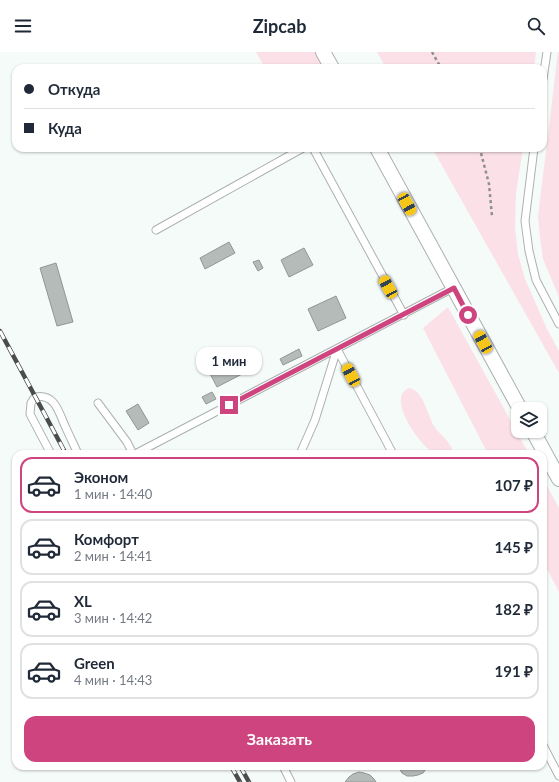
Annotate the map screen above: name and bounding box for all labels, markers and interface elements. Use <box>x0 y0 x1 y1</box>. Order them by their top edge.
icon: menu <box>12 15 34 37</box>
text: Zipcab <box>253 15 306 37</box>
icon: search <box>525 15 547 37</box>
text: Откуда <box>48 80 100 98</box>
text: Куда <box>48 119 82 137</box>
car <box>396 191 418 217</box>
car <box>377 274 399 300</box>
route start <box>459 306 477 324</box>
car <box>472 329 494 355</box>
callout: 1 мин <box>196 347 262 375</box>
text: 1 мин <box>212 353 247 369</box>
car <box>340 362 362 388</box>
route end <box>220 396 238 414</box>
map controls <box>511 402 547 438</box>
button: layers <box>511 402 547 438</box>
icon: car <box>26 467 62 503</box>
text: Эконом <box>74 468 128 486</box>
text: 107 ₽ <box>495 476 533 494</box>
text: 1 мин · 14:40 <box>74 486 152 502</box>
icon: car <box>26 529 62 565</box>
text: Комфорт <box>74 530 139 548</box>
text: 145 ₽ <box>495 538 533 556</box>
text: 2 мин · 14:41 <box>74 548 152 564</box>
icon: car <box>26 591 62 627</box>
text: XL <box>74 592 92 610</box>
text: 182 ₽ <box>495 600 533 618</box>
text: 3 мин · 14:42 <box>74 610 152 626</box>
icon: car <box>26 653 62 689</box>
text: Green <box>74 654 115 672</box>
text: 191 ₽ <box>495 662 533 680</box>
text: 4 мин · 14:43 <box>74 672 152 688</box>
button: Заказать <box>24 716 535 762</box>

